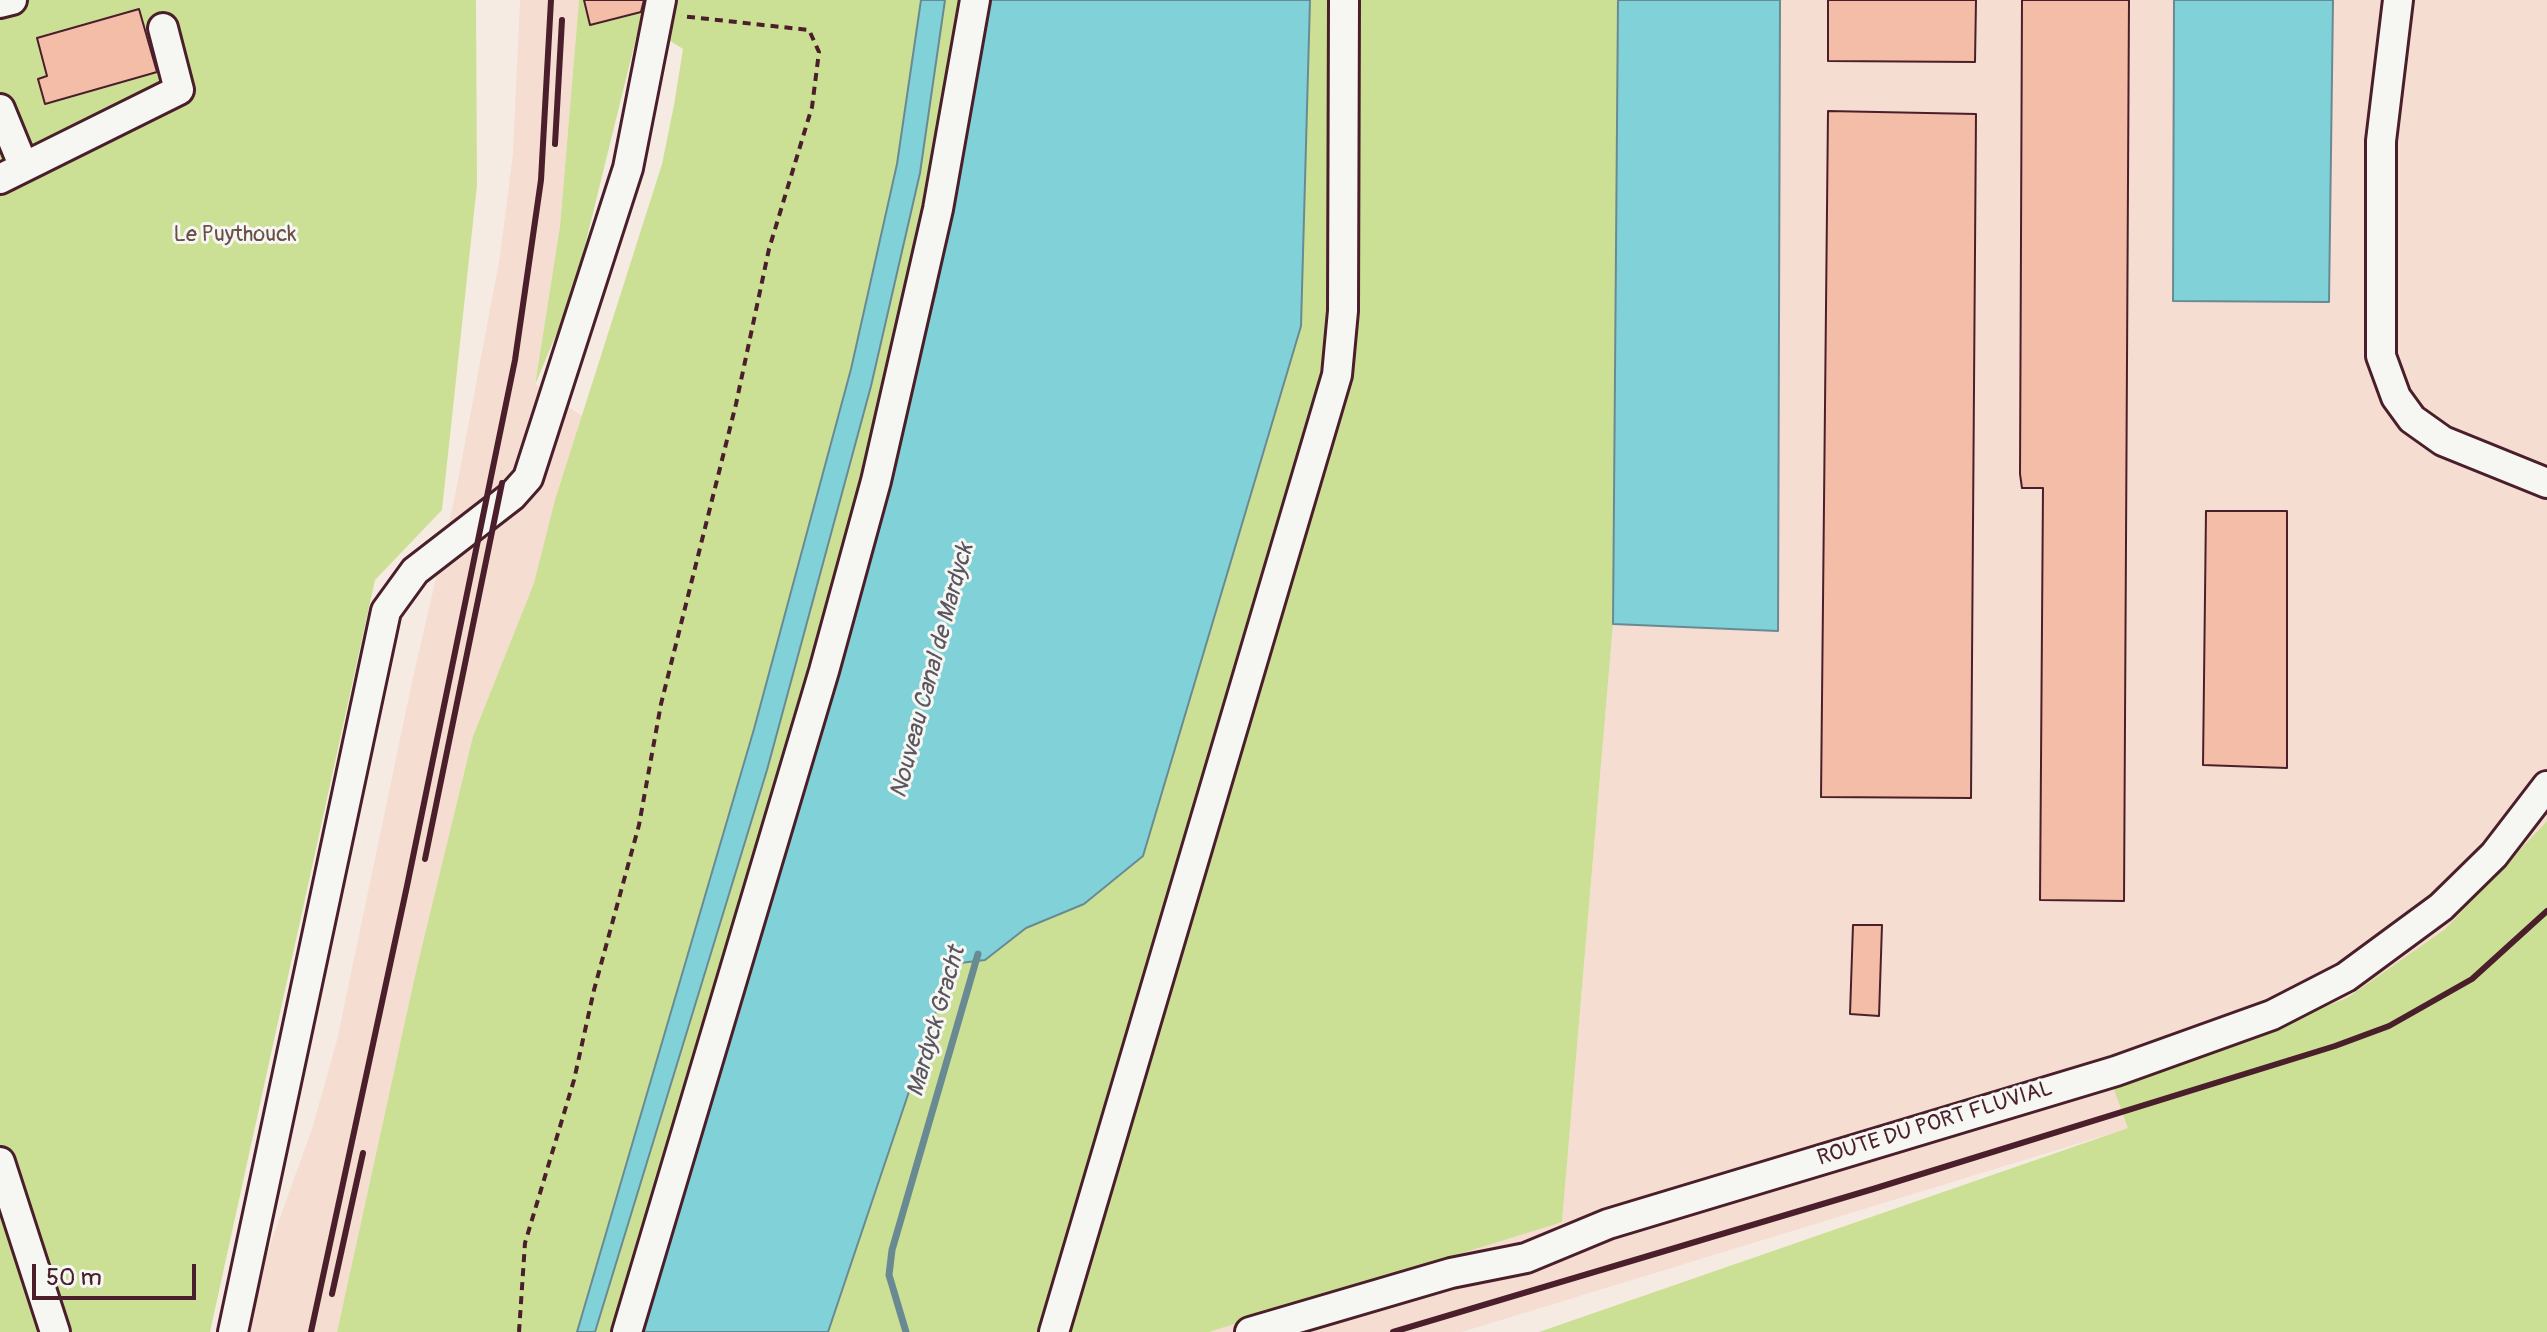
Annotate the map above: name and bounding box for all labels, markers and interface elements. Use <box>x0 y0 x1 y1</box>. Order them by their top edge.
park label: Le Puythouck <box>173 222 297 248</box>
water label: Nouveau Canal de Mardyck <box>885 541 981 801</box>
water label: Mardyck Gracht <box>902 944 972 1100</box>
street label: ROUTE DU PORT FLUVIAL <box>1814 1076 2056 1172</box>
scale bar <box>36 1248 200 1298</box>
text: 50 m <box>46 1263 102 1292</box>

